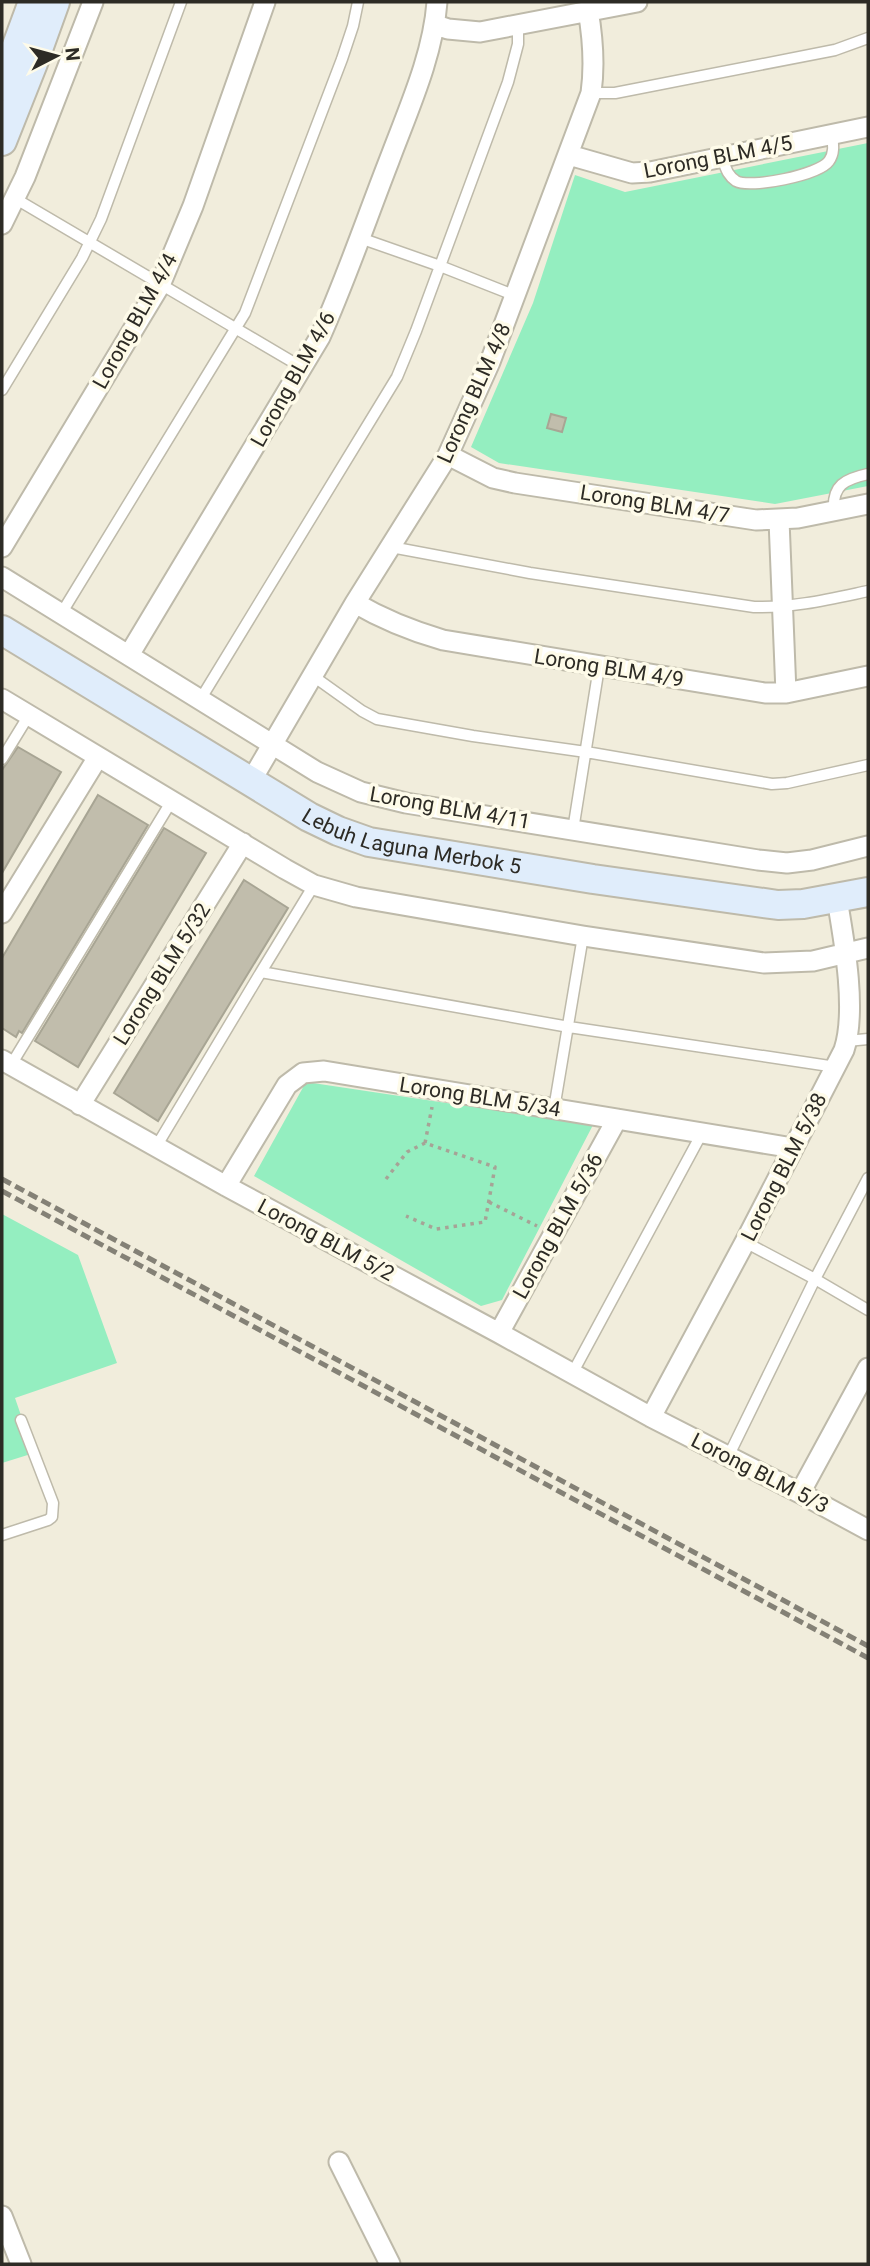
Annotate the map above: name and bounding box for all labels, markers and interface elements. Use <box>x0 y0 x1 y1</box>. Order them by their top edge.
north arrow <box>21 21 91 91</box>
text: N <box>60 46 85 62</box>
street label: Lorong BLM 4/5 <box>642 131 794 183</box>
street label: Lorong BLM 4/4 <box>88 249 182 393</box>
street label: Lorong BLM 4/6 <box>246 307 340 451</box>
street label: Lorong BLM 4/8 <box>432 319 516 467</box>
street label: Lorong BLM 4/7 <box>579 480 731 528</box>
street label: Lorong BLM 4/9 <box>533 644 685 692</box>
street label: Lorong BLM 4/11 <box>368 782 532 834</box>
street label: Lebuh Laguna Merbok 5 <box>298 804 523 879</box>
street label: Lorong BLM 5/32 <box>109 898 215 1049</box>
street label: Lorong BLM 5/34 <box>398 1072 562 1122</box>
street label: Lorong BLM 5/38 <box>736 1089 832 1245</box>
street label: Lorong BLM 5/36 <box>508 1149 608 1303</box>
street label: Lorong BLM 5/2 <box>254 1194 398 1286</box>
street label: Lorong BLM 5/3 <box>687 1428 833 1518</box>

